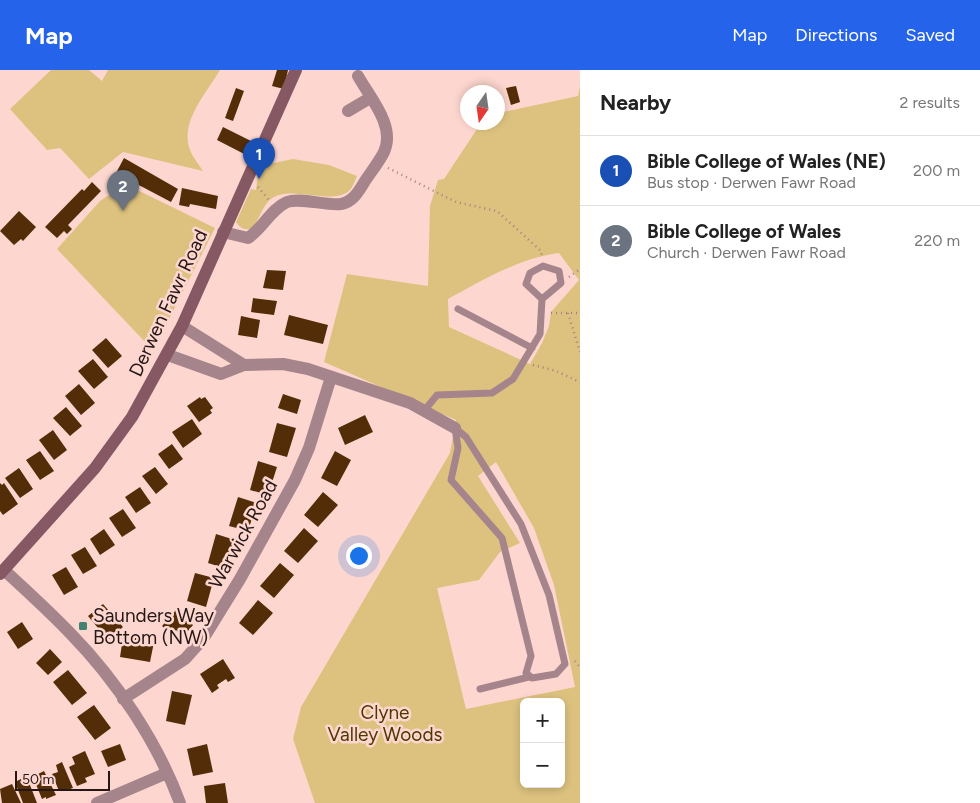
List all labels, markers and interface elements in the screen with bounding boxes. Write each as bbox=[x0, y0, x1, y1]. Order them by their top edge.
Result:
text: Map bbox=[25, 21, 73, 50]
text: Map bbox=[732, 24, 767, 46]
text: Directions bbox=[795, 24, 877, 46]
text: Saved bbox=[905, 24, 955, 46]
north arrow bbox=[460, 85, 505, 130]
text: Nearby bbox=[600, 90, 671, 115]
text: 2 results bbox=[900, 93, 960, 112]
pin: 1 bbox=[243, 138, 275, 179]
text: Bible College of Wales (NE) bbox=[647, 150, 886, 173]
text: 1 bbox=[613, 161, 619, 180]
text: 200 m bbox=[913, 161, 960, 180]
pin: 2 bbox=[107, 170, 139, 211]
text: Bus stop · Derwen Fawr Road bbox=[647, 173, 856, 192]
text: Bible College of Wales bbox=[647, 220, 841, 243]
street label: Derwen Fawr Road bbox=[124, 226, 212, 380]
text: 2 bbox=[611, 231, 621, 250]
text: 220 m bbox=[914, 231, 960, 250]
text: Church · Derwen Fawr Road bbox=[647, 243, 846, 262]
street label: Warwick Road bbox=[204, 476, 282, 592]
your location bbox=[346, 543, 372, 569]
place label: Saunders Way Bottom (NW) bbox=[93, 604, 214, 649]
marker: Saunders Way Bottom (NW) bbox=[77, 620, 89, 632]
map controls bbox=[520, 698, 565, 788]
button: + bbox=[520, 698, 565, 743]
park label: Clyne Valley Woods bbox=[328, 701, 443, 746]
button: − bbox=[520, 743, 565, 788]
scale bar bbox=[15, 768, 110, 791]
text: 50 m bbox=[22, 771, 54, 788]

